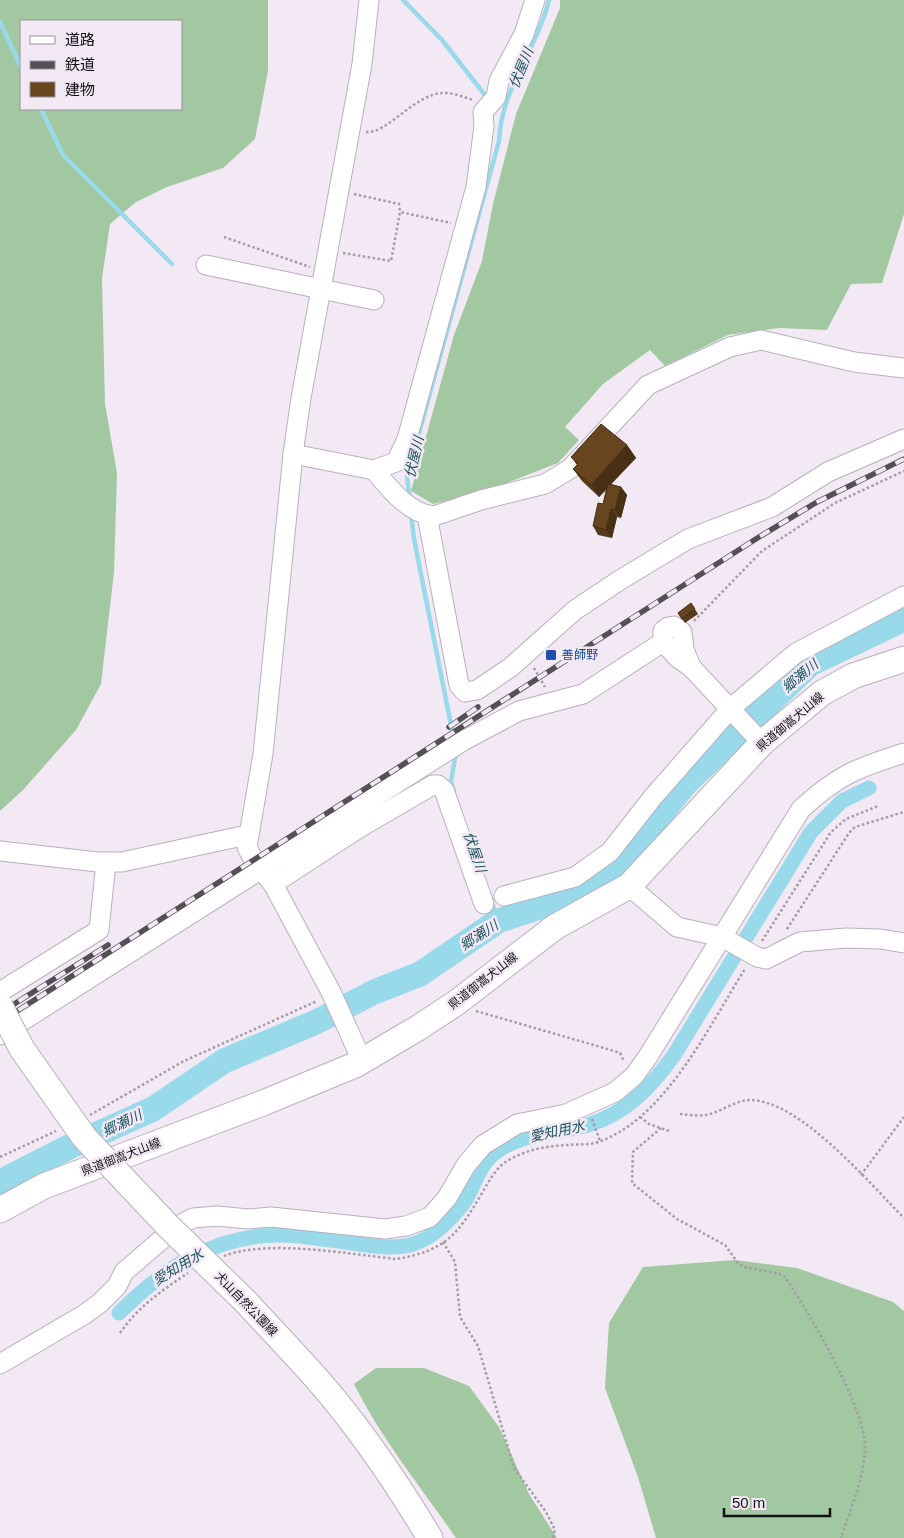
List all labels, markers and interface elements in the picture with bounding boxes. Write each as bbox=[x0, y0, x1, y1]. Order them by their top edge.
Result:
legend bbox=[20, 20, 182, 110]
text: 道路 bbox=[65, 31, 95, 48]
water label: 伏屋川 bbox=[506, 44, 537, 90]
text: 鉄道 bbox=[65, 56, 95, 73]
text: 建物 bbox=[65, 81, 95, 98]
water label: 伏屋川 bbox=[401, 433, 427, 479]
marker: 善師野 bbox=[544, 648, 558, 662]
place label: 善師野 bbox=[562, 648, 598, 662]
water label: 郷瀬川 bbox=[779, 655, 823, 696]
street label: 県道御嵩犬山線 bbox=[753, 690, 827, 754]
water label: 伏屋川 bbox=[461, 830, 490, 876]
water label: 郷瀬川 bbox=[457, 916, 503, 953]
street label: 県道御嵩犬山線 bbox=[446, 950, 520, 1012]
water label: 郷瀬川 bbox=[100, 1106, 146, 1139]
water label: 愛知用水 bbox=[528, 1117, 588, 1145]
street label: 県道御嵩犬山線 bbox=[79, 1135, 163, 1179]
water label: 愛知用水 bbox=[150, 1245, 208, 1288]
street label: 犬山自然公園線 bbox=[212, 1269, 280, 1339]
scale bar bbox=[724, 1486, 830, 1518]
text: 50 m bbox=[732, 1494, 765, 1511]

